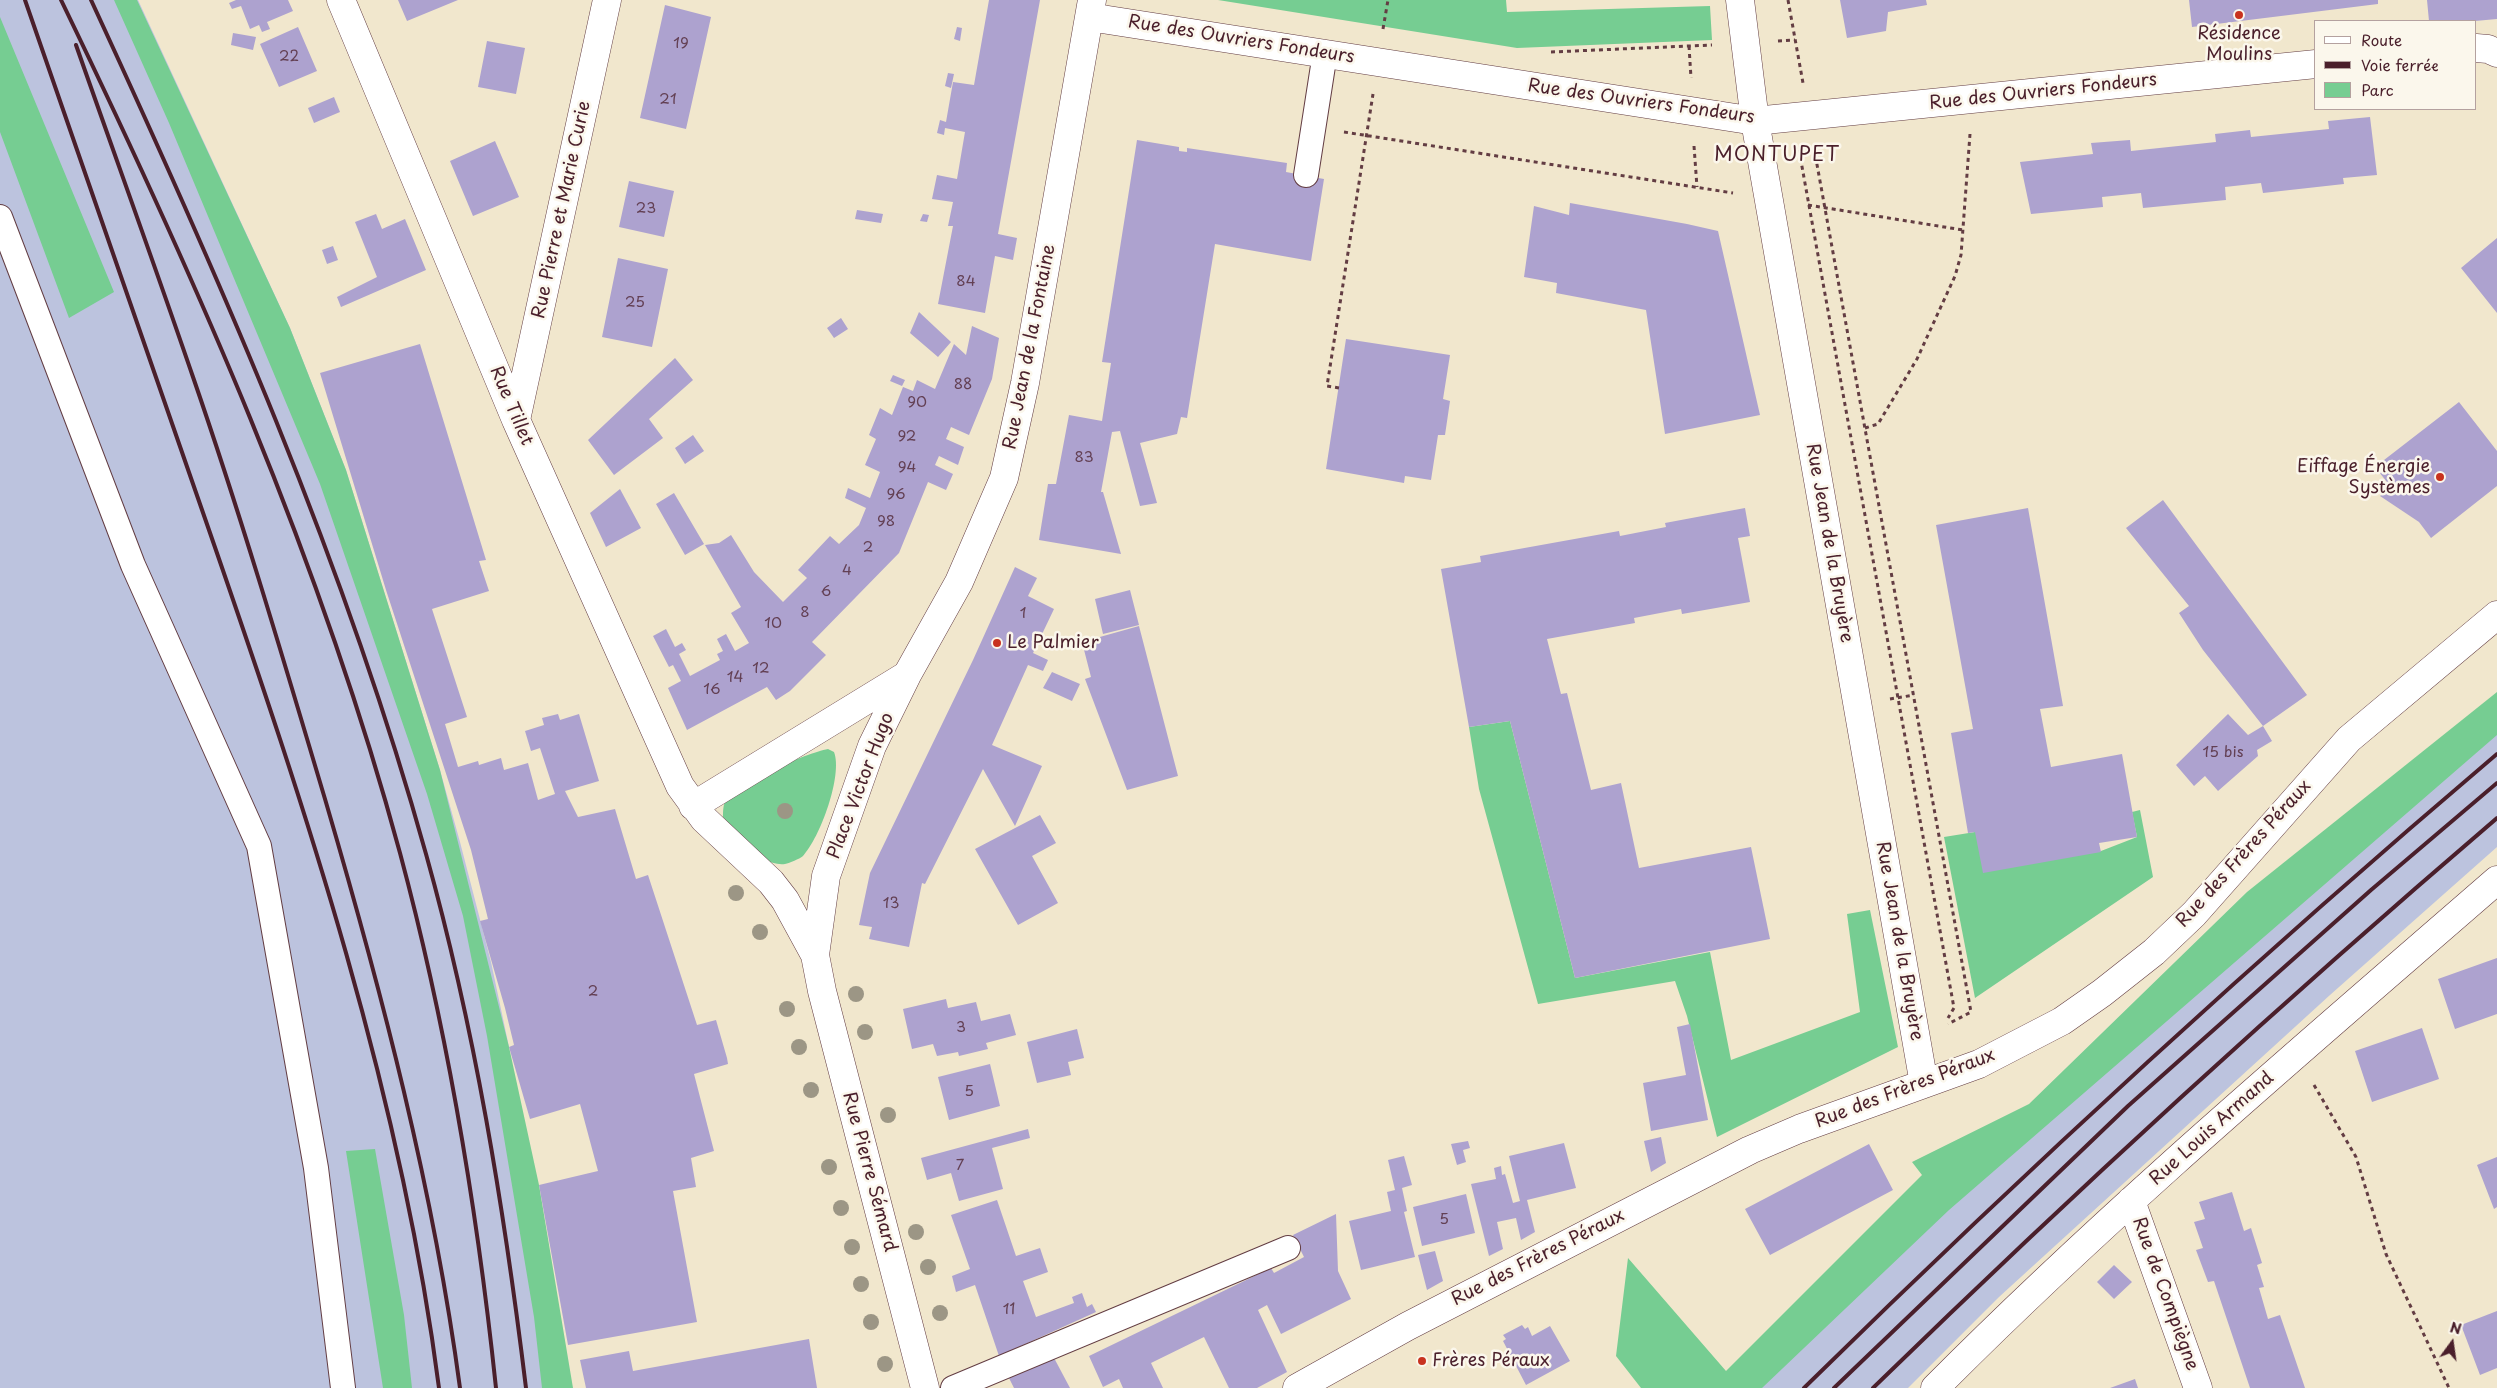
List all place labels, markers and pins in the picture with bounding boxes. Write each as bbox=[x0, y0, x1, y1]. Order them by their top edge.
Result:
marker: Résidence Moulins bbox=[2233, 9, 2245, 21]
place label: Résidence Moulins bbox=[2197, 23, 2281, 66]
place label: Eiffage Énergie Systèmes bbox=[2297, 456, 2430, 498]
marker: Eiffage Énergie Systèmes bbox=[2434, 471, 2446, 483]
place label: Le Palmier bbox=[1007, 632, 1099, 654]
marker: Le Palmier bbox=[991, 637, 1003, 649]
place label: Frères Péraux bbox=[1432, 1350, 1550, 1372]
marker: Frères Péraux bbox=[1416, 1355, 1428, 1367]

